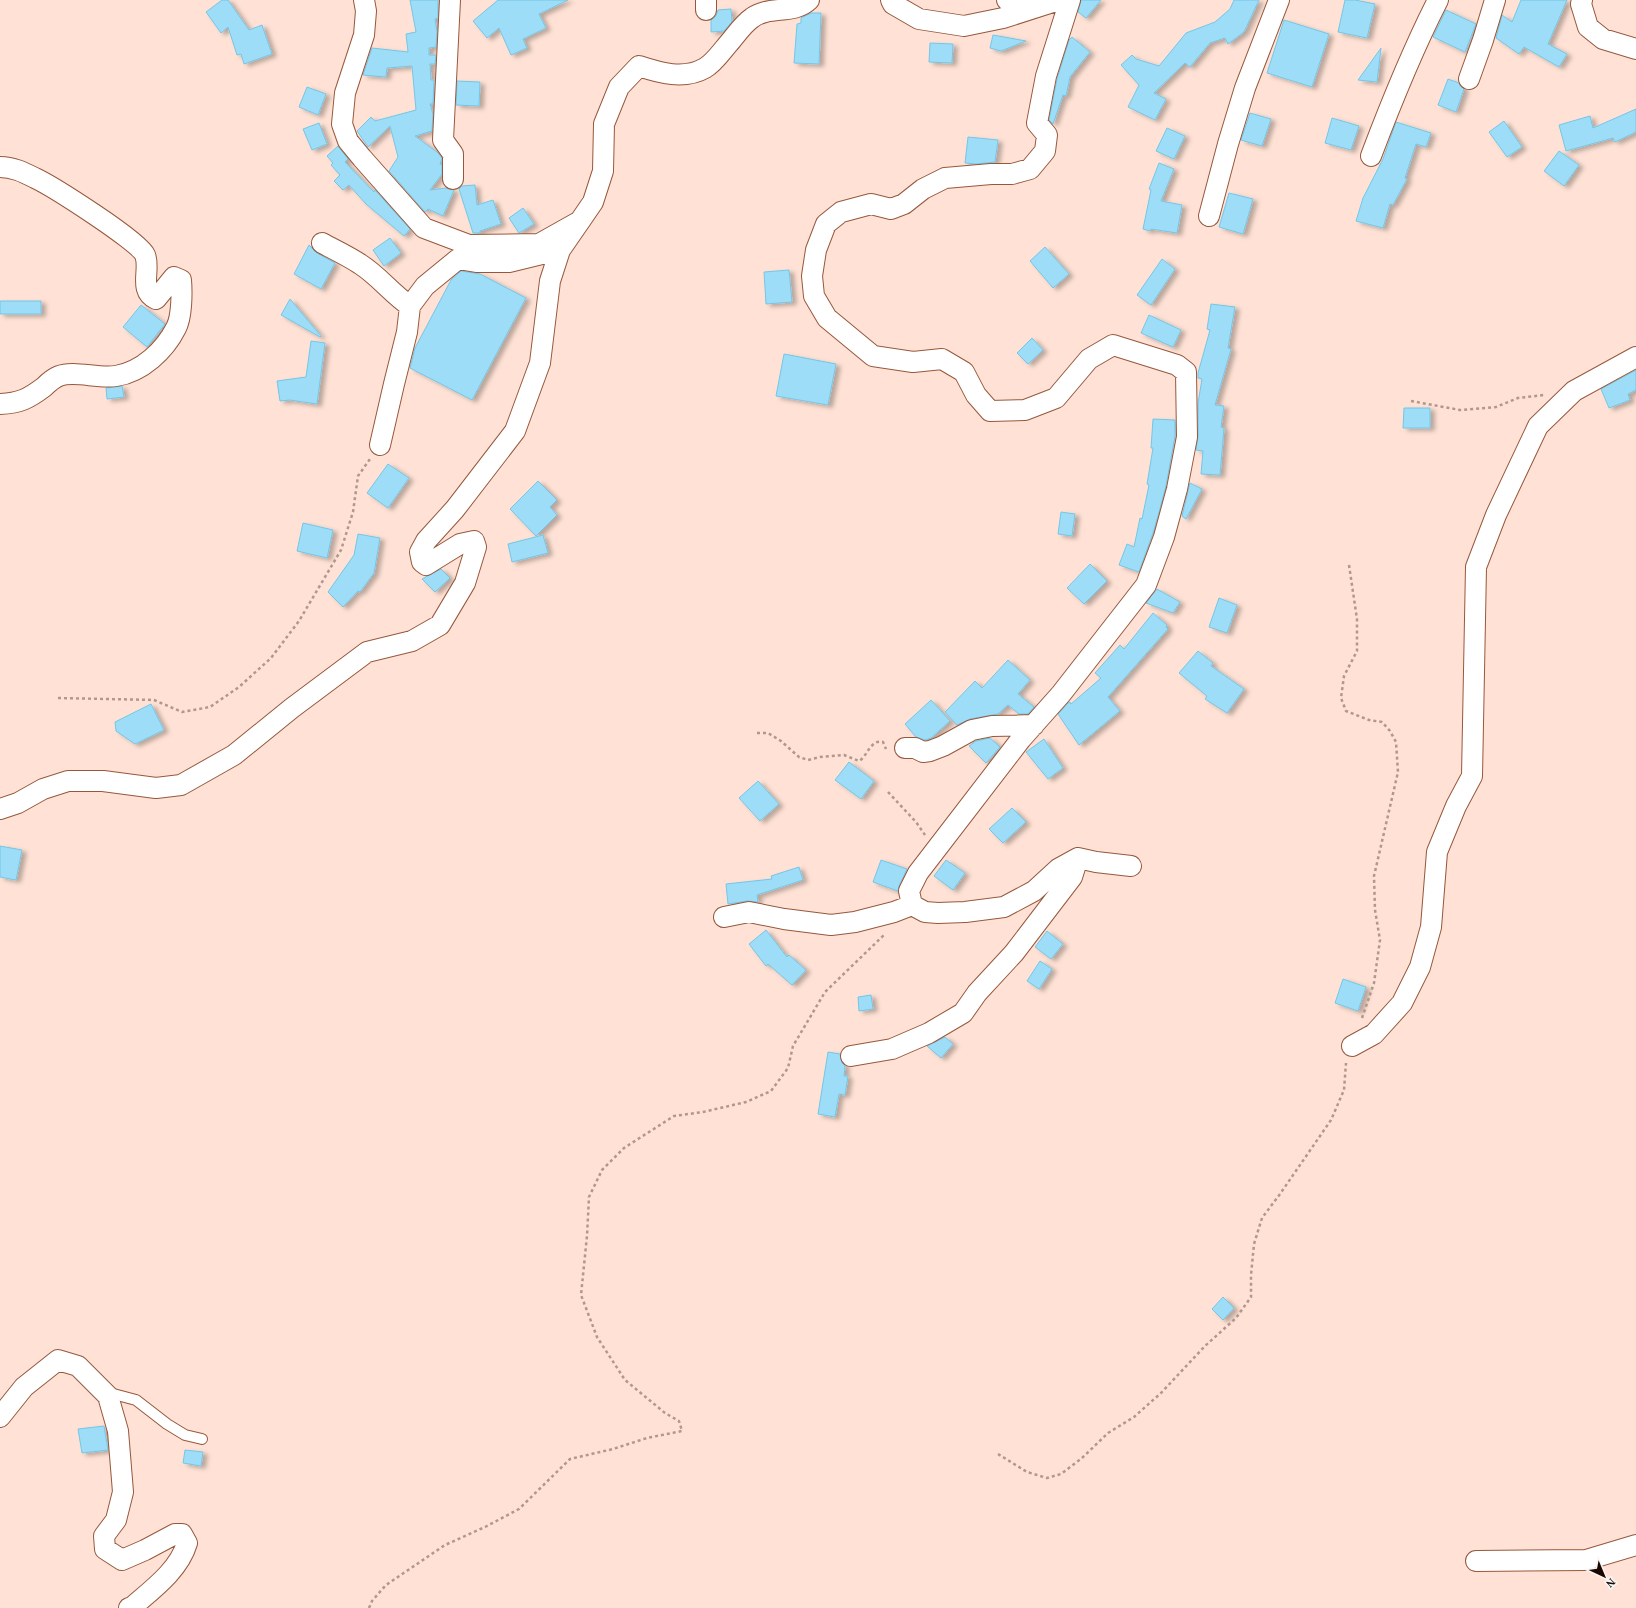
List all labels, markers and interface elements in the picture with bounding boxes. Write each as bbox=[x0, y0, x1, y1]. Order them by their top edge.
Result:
north arrow bbox=[1584, 1556, 1624, 1596]
text: N bbox=[1604, 1576, 1618, 1590]

